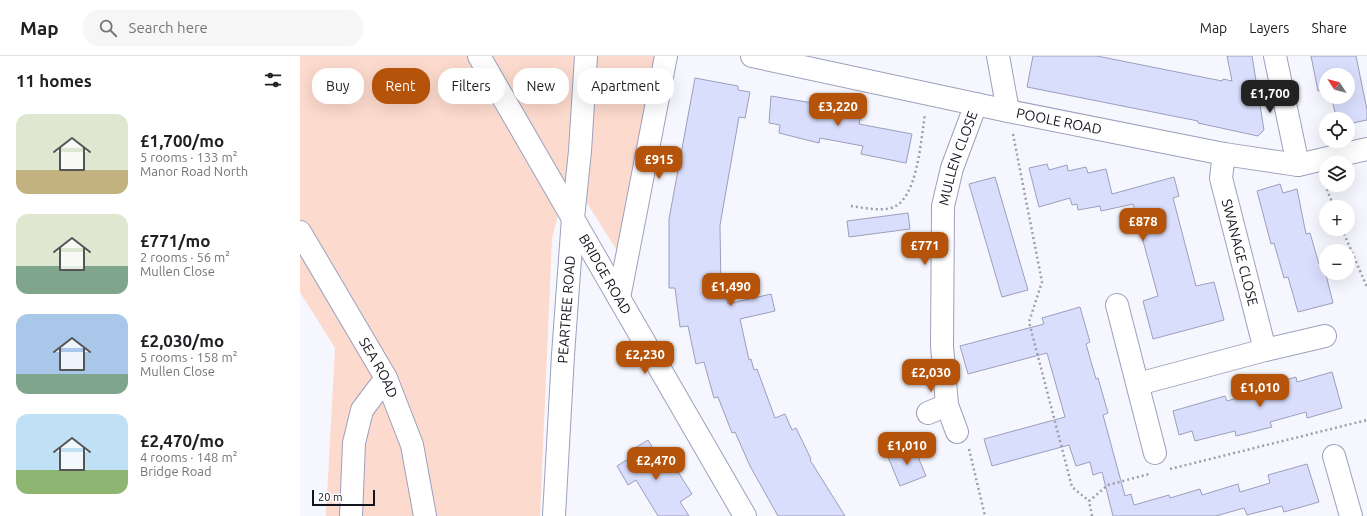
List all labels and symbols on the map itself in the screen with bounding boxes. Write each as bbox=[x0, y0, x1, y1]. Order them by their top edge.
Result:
north arrow bbox=[1319, 68, 1355, 104]
pin: £1,700 bbox=[1237, 80, 1303, 114]
pin: £3,220 bbox=[805, 93, 871, 127]
street label: POOLE ROAD bbox=[1015, 105, 1103, 138]
street label: MULLEN CLOSE bbox=[935, 109, 981, 207]
pin: £915 bbox=[635, 146, 683, 180]
street label: SWANAGE CLOSE bbox=[1219, 197, 1261, 308]
pin: £878 bbox=[1119, 208, 1167, 242]
street label: BRIDGE ROAD bbox=[576, 231, 635, 317]
pin: £771 bbox=[901, 232, 949, 266]
street label: PEARTREE ROAD bbox=[555, 255, 578, 364]
pin: £1,490 bbox=[698, 273, 764, 307]
street label: SEA ROAD bbox=[356, 335, 401, 400]
pin: £2,230 bbox=[612, 341, 678, 375]
pin: £2,030 bbox=[898, 359, 964, 393]
pin: £1,010 bbox=[1227, 374, 1293, 408]
pin: £1,010 bbox=[874, 432, 940, 466]
pin: £2,470 bbox=[623, 447, 689, 481]
scale bar bbox=[312, 488, 375, 507]

